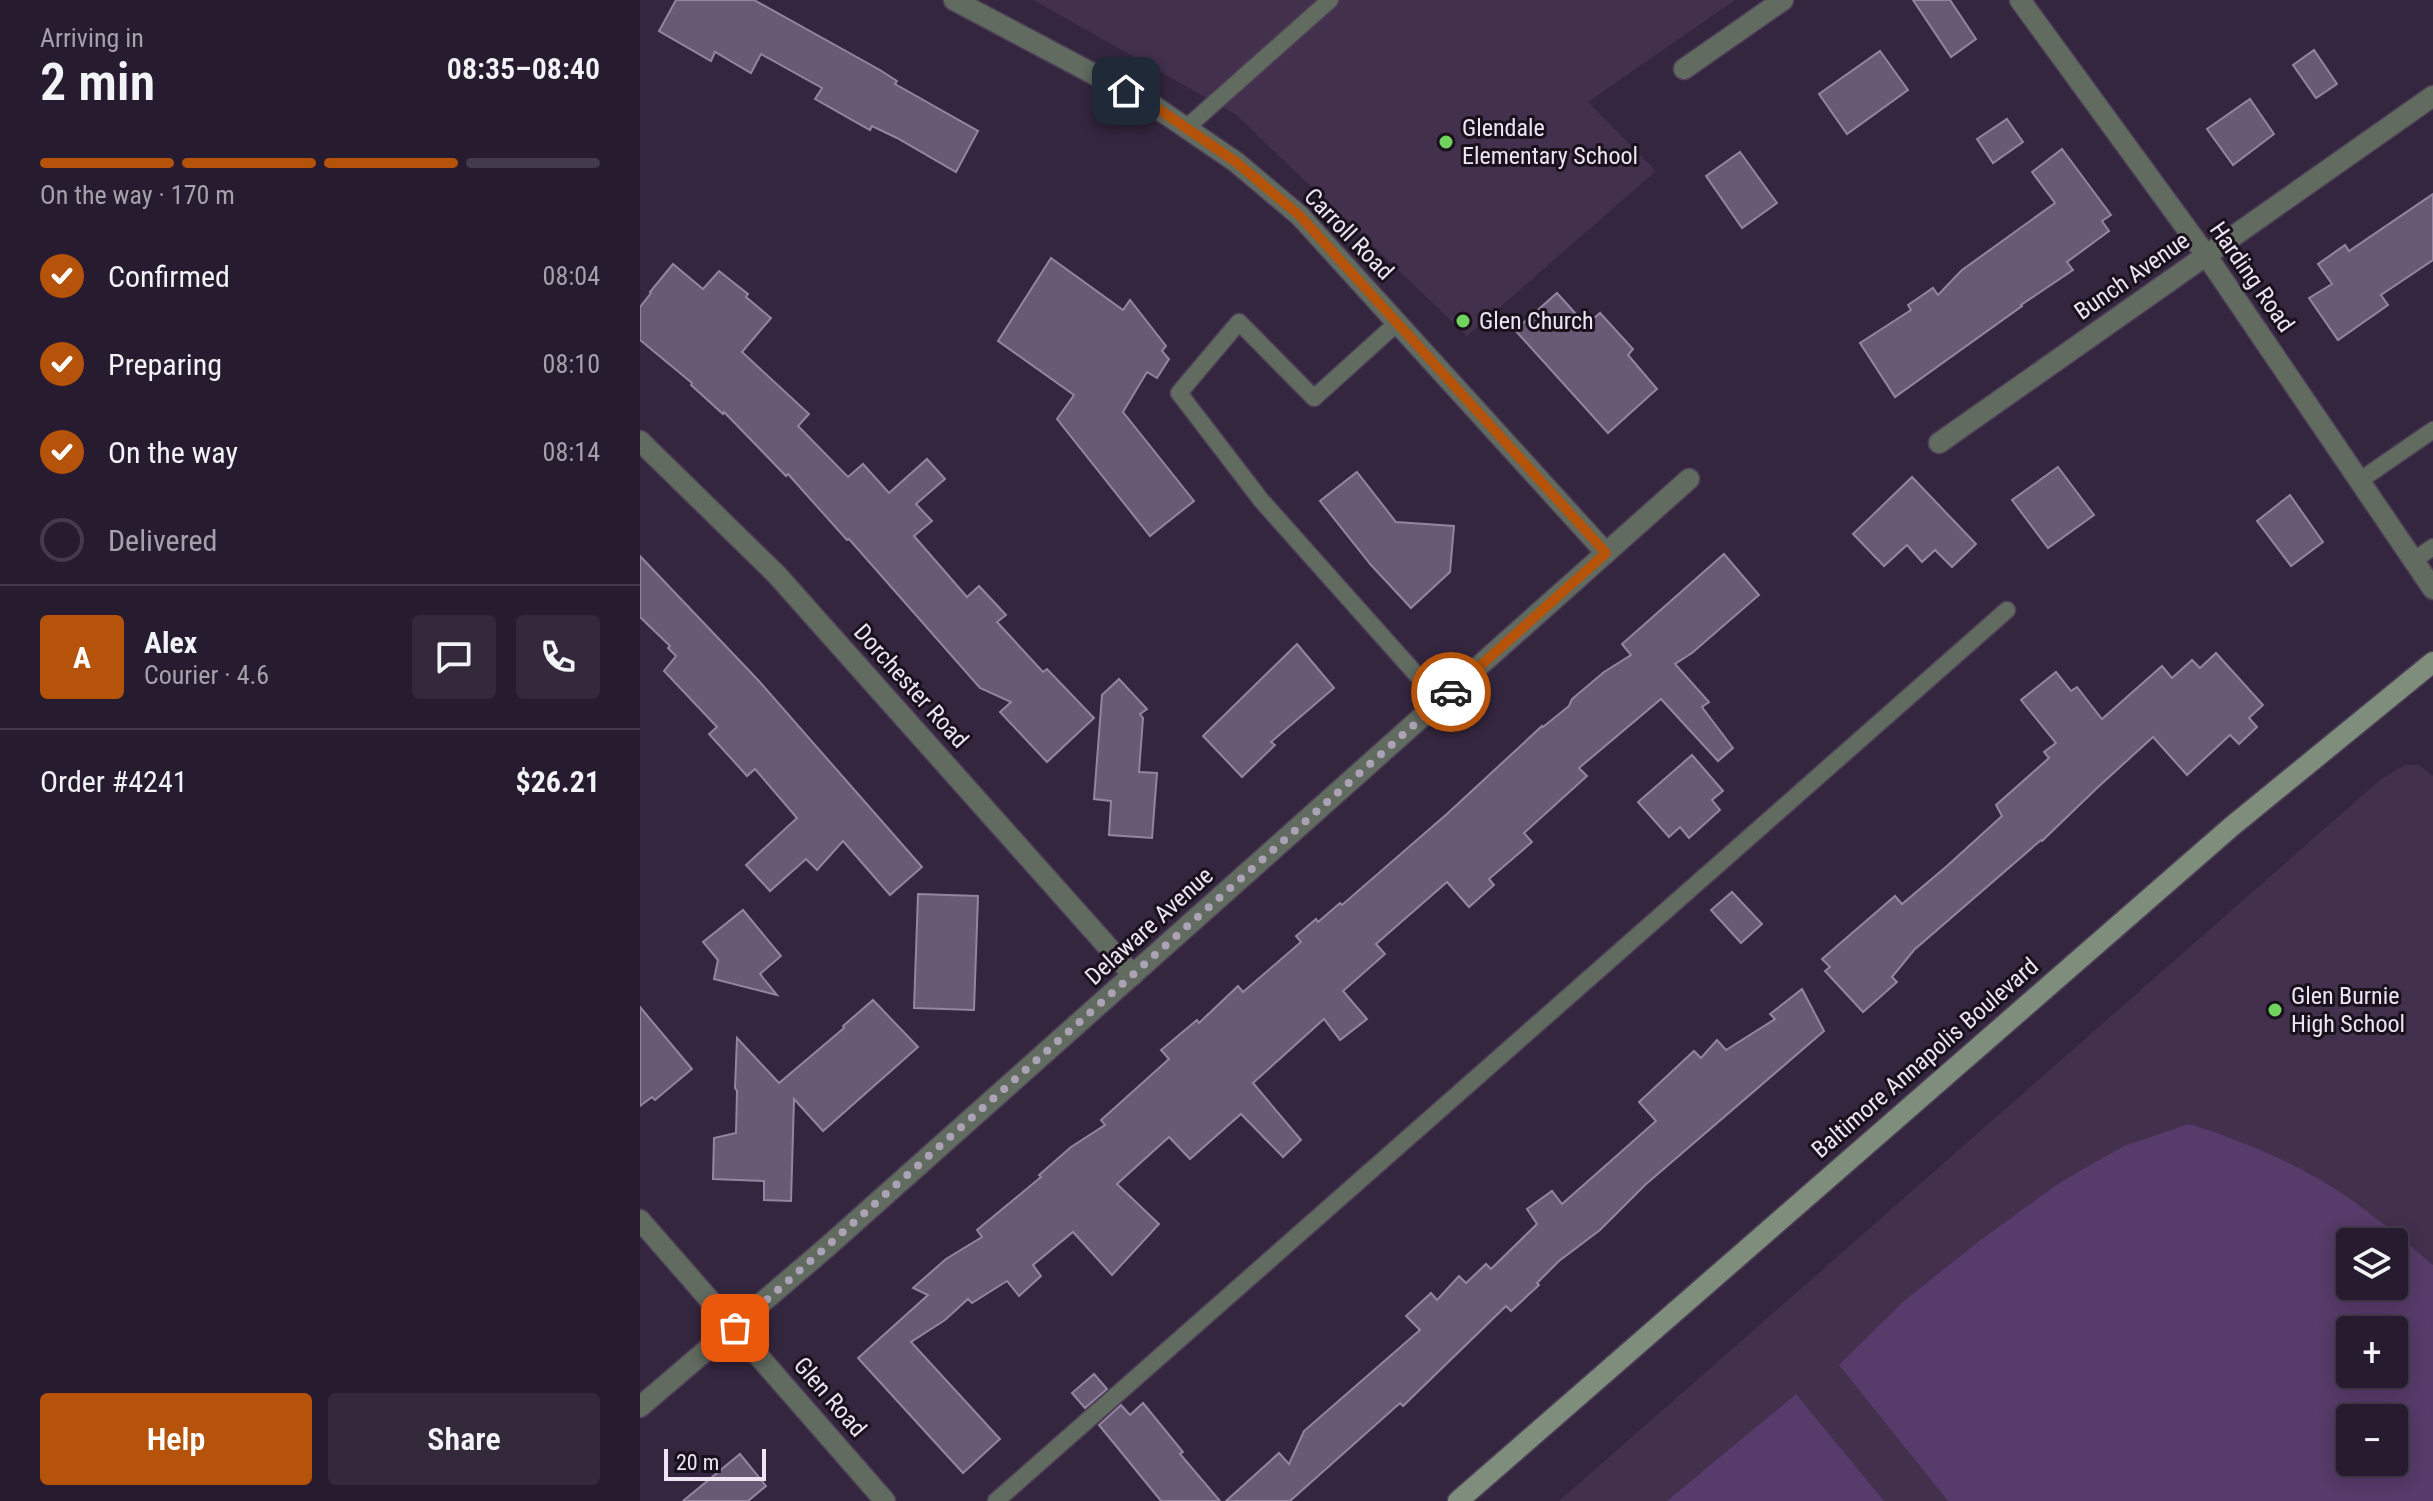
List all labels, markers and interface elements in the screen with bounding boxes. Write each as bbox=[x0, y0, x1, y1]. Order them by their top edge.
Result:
text: Arriving in bbox=[40, 23, 144, 53]
text: 08:35–08:40 bbox=[447, 51, 600, 86]
text: 2 min bbox=[40, 52, 155, 113]
pin bbox=[1092, 57, 1160, 125]
icon: home bbox=[1104, 69, 1148, 113]
place label: Glendale Elementary School bbox=[1462, 114, 1638, 170]
marker: Glendale Elementary School bbox=[1437, 133, 1455, 151]
text: On the way · 170 m bbox=[40, 180, 235, 210]
street label: Carroll Road bbox=[1299, 182, 1399, 286]
street label: Harding Road bbox=[2204, 217, 2300, 337]
street label: Bunch Avenue bbox=[2069, 226, 2195, 326]
icon: check bbox=[40, 254, 84, 298]
text: Confirmed bbox=[108, 259, 230, 294]
text: 08:04 bbox=[543, 261, 600, 291]
place label: Glen Church bbox=[1479, 307, 1594, 335]
marker: Glen Church bbox=[1454, 312, 1472, 330]
icon: check bbox=[40, 342, 84, 386]
text: Preparing bbox=[108, 347, 222, 382]
text: 08:10 bbox=[543, 349, 600, 379]
icon: check bbox=[40, 430, 84, 474]
text: On the way bbox=[108, 435, 238, 470]
text: 08:14 bbox=[543, 437, 600, 467]
text: Delivered bbox=[108, 523, 217, 558]
button: chat bbox=[412, 615, 496, 699]
button: phone bbox=[516, 615, 600, 699]
street label: Dorchester Road bbox=[848, 618, 974, 754]
text: Alex bbox=[144, 625, 197, 660]
text: A bbox=[73, 640, 91, 675]
courier bbox=[1411, 652, 1491, 732]
text: Courier · 4.6 bbox=[144, 660, 269, 690]
icon: car bbox=[1429, 670, 1473, 714]
text: Order #4241 bbox=[40, 764, 188, 799]
text: $26.21 bbox=[515, 764, 600, 799]
street label: Delaware Avenue bbox=[1079, 861, 1219, 991]
street label: Baltimore Annapolis Boulevard bbox=[1806, 952, 2044, 1164]
place label: Glen Burnie High School bbox=[2291, 982, 2405, 1038]
marker: Glen Burnie High School bbox=[2266, 1001, 2284, 1019]
map controls bbox=[2336, 1228, 2408, 1476]
button: layers bbox=[2336, 1228, 2408, 1300]
pin bbox=[701, 1294, 769, 1362]
icon: bag bbox=[713, 1306, 757, 1350]
button: + bbox=[2336, 1316, 2408, 1388]
street label: Glen Road bbox=[788, 1351, 872, 1443]
button: Help bbox=[40, 1393, 312, 1485]
button: Share bbox=[328, 1393, 600, 1485]
button: − bbox=[2336, 1404, 2408, 1476]
scale bar bbox=[664, 1445, 766, 1481]
text: 20 m bbox=[676, 1450, 719, 1475]

